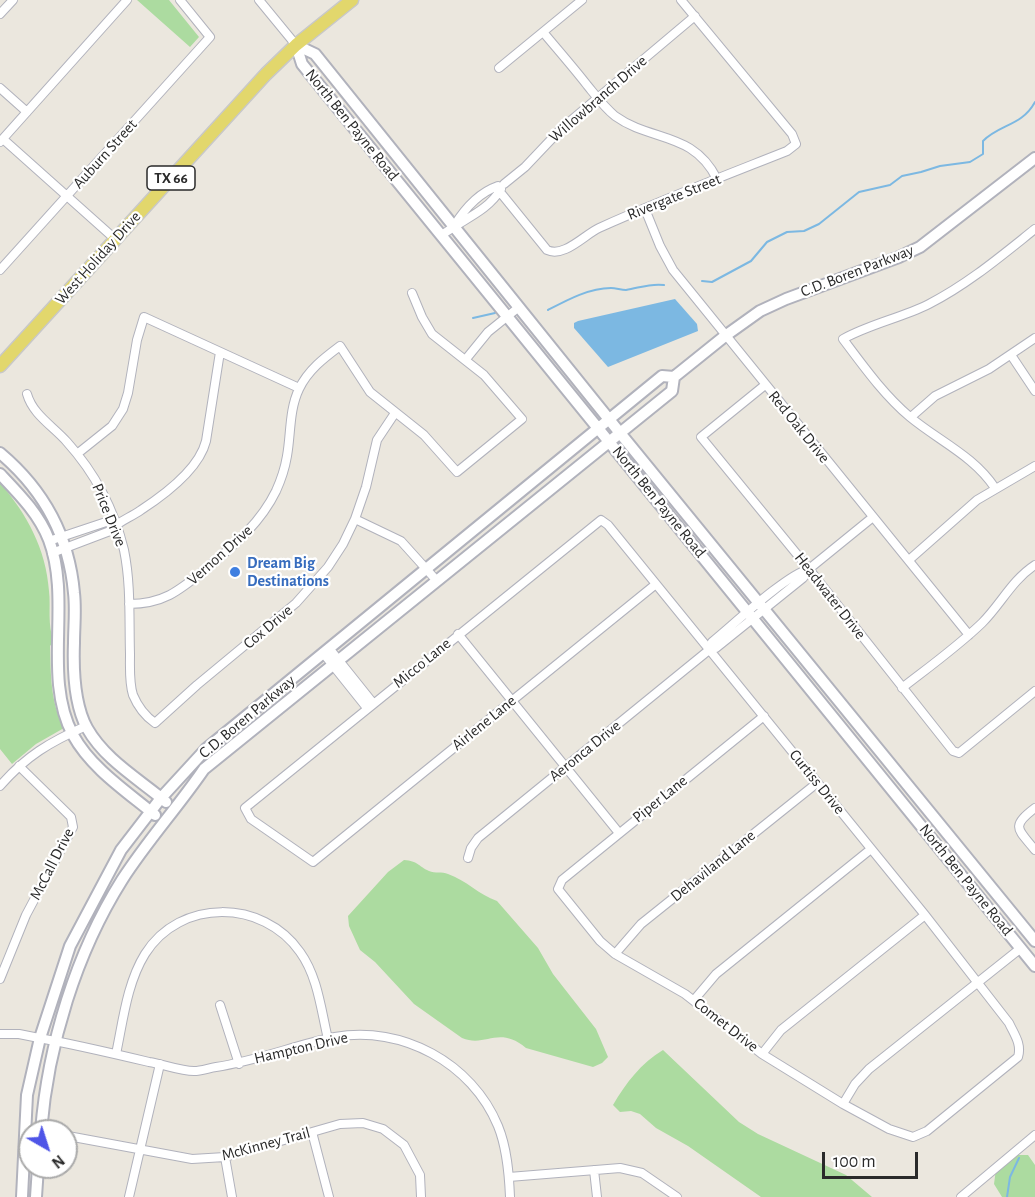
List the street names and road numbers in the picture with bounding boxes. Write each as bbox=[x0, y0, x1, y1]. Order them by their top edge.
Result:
street label: Willowbranch Drive bbox=[545, 51, 651, 147]
street label: North Ben Payne Road bbox=[301, 65, 403, 185]
street label: Auburn Street bbox=[69, 115, 141, 193]
road number: TX 66 bbox=[147, 166, 195, 190]
street label: Rivergate Street bbox=[624, 169, 724, 225]
street label: West Holiday Drive bbox=[51, 207, 145, 309]
street label: C.D. Boren Parkway bbox=[798, 241, 916, 301]
street label: Red Oak Drive bbox=[764, 387, 834, 467]
street label: North Ben Payne Road bbox=[608, 442, 710, 562]
street label: Price Drive bbox=[88, 481, 130, 549]
street label: Vernon Drive bbox=[183, 521, 257, 589]
street label: Headwater Drive bbox=[790, 549, 870, 643]
street label: Cox Drive bbox=[239, 601, 297, 653]
street label: Micco Lane bbox=[389, 634, 455, 692]
street label: C.D. Boren Parkway bbox=[195, 671, 299, 763]
street label: Airlene Lane bbox=[448, 691, 520, 755]
street label: Aeronca Drive bbox=[545, 716, 625, 786]
street label: Curtiss Drive bbox=[785, 746, 849, 818]
street label: Piper Lane bbox=[629, 771, 691, 827]
street label: North Ben Payne Road bbox=[915, 820, 1017, 940]
street label: McCall Drive bbox=[26, 825, 78, 903]
street label: Dehaviland Lane bbox=[667, 826, 759, 906]
street label: Comet Drive bbox=[690, 994, 762, 1056]
street label: Hampton Drive bbox=[252, 1028, 350, 1068]
street label: McKinney Trail bbox=[220, 1123, 312, 1165]

